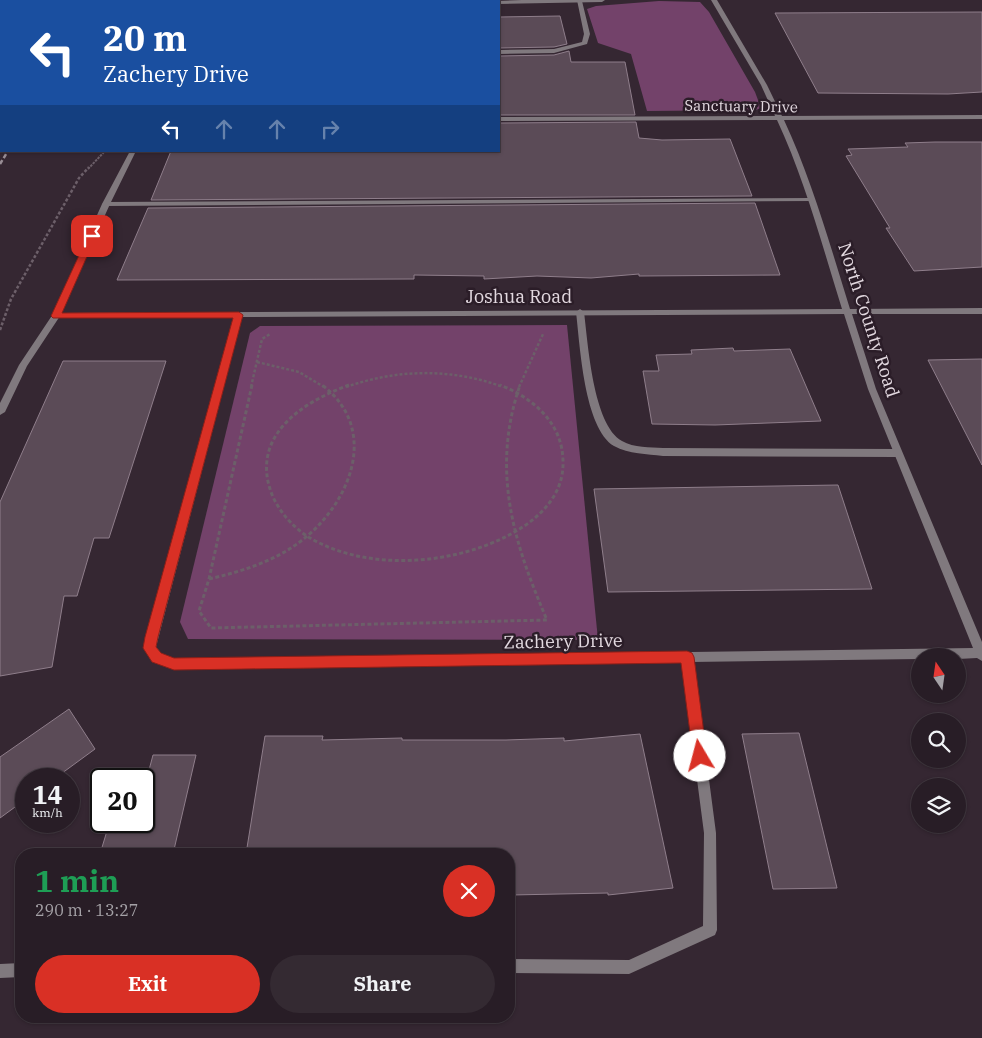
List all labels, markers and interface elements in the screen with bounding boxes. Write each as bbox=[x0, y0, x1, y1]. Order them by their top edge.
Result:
text: 20 m bbox=[103, 15, 187, 61]
icon: left bbox=[20, 20, 85, 85]
text: Zachery Drive bbox=[103, 59, 249, 88]
street label: Sanctuary Drive bbox=[684, 96, 798, 116]
icon: left bbox=[157, 115, 185, 143]
icon: ahead bbox=[210, 115, 238, 143]
icon: ahead bbox=[263, 115, 291, 143]
icon: right bbox=[316, 115, 344, 143]
pin bbox=[71, 215, 113, 257]
icon: arrive bbox=[78, 222, 106, 250]
street label: North County Road bbox=[833, 240, 905, 400]
street label: Joshua Road bbox=[466, 285, 572, 308]
street label: Zachery Drive bbox=[503, 628, 623, 654]
north arrow bbox=[911, 648, 966, 702]
map controls bbox=[911, 648, 966, 833]
button: search bbox=[911, 713, 966, 768]
position arrow bbox=[673, 729, 725, 781]
speed limit sign: 20 bbox=[90, 768, 155, 833]
text: 14 bbox=[32, 778, 63, 811]
button: layers bbox=[911, 778, 966, 833]
text: km/h bbox=[32, 805, 63, 820]
text: 1 min bbox=[35, 861, 119, 900]
button: close bbox=[443, 865, 495, 917]
text: 290 m · 13:27 bbox=[35, 900, 138, 920]
button: Exit bbox=[35, 955, 260, 1013]
button: Share bbox=[270, 955, 495, 1013]

